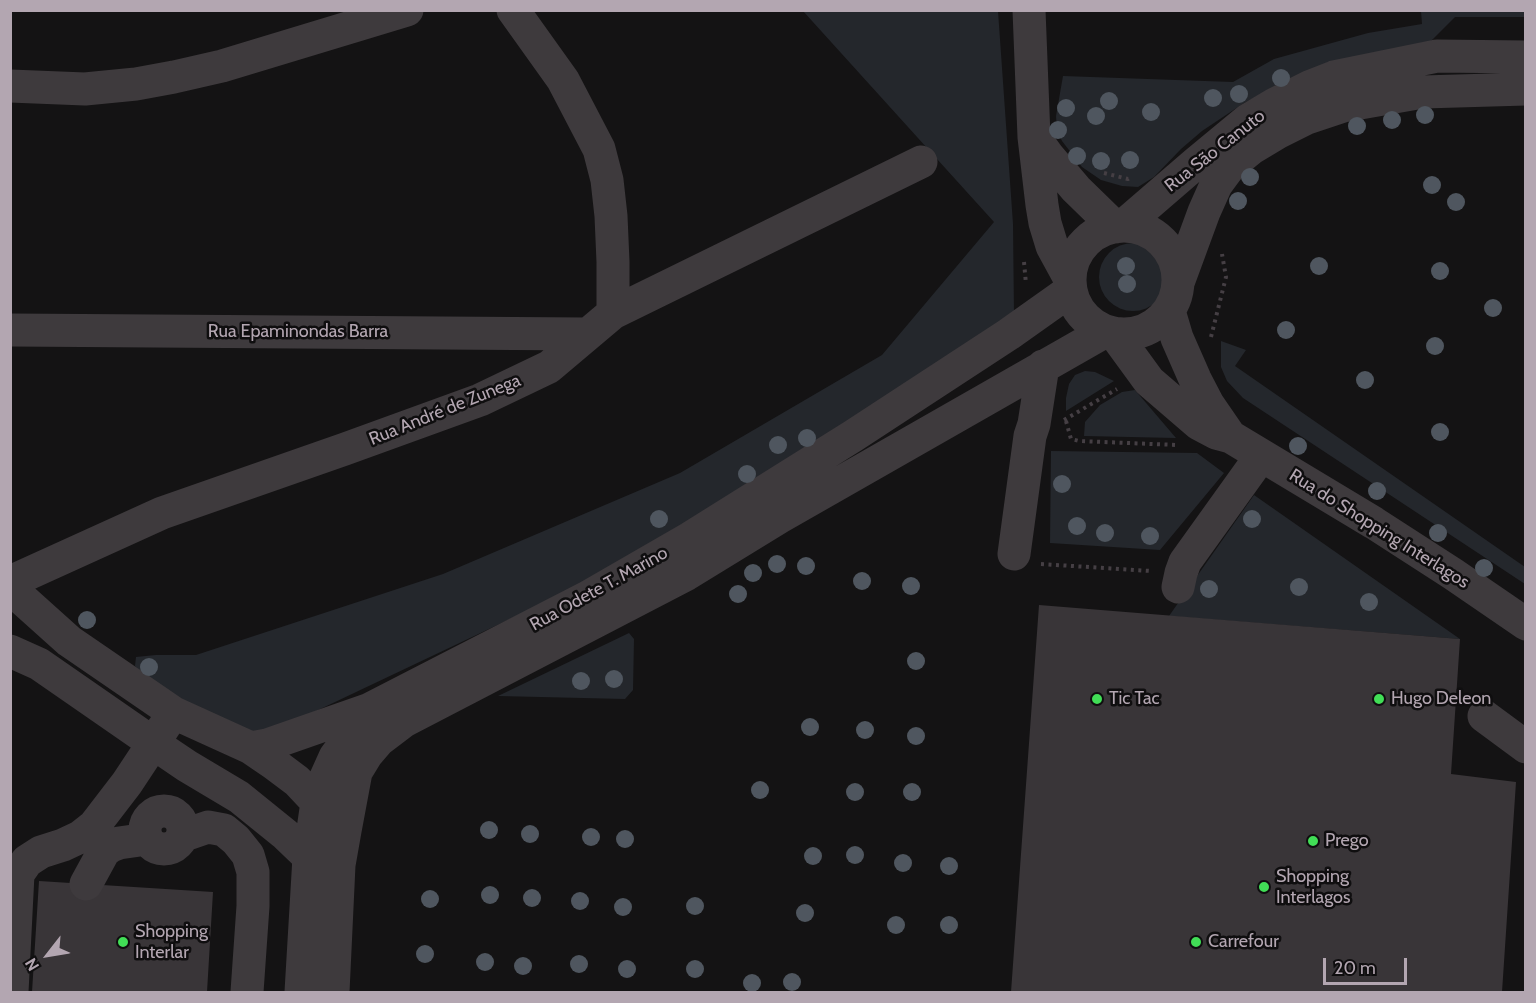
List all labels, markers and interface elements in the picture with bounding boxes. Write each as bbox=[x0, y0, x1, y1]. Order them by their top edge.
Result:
street label: Rua São Canuto bbox=[1161, 105, 1269, 197]
street label: Rua Epaminondas Barra bbox=[208, 321, 388, 343]
street label: Rua André de Zunega bbox=[366, 370, 524, 450]
street label: Rua do Shopping Interlagos bbox=[1285, 465, 1473, 593]
street label: Rua Odete T. Marino bbox=[526, 542, 672, 636]
place label: Tic Tac bbox=[1109, 688, 1160, 710]
place label: Hugo Deleon bbox=[1391, 688, 1491, 710]
marker: Tic Tac bbox=[1090, 692, 1104, 706]
marker: Hugo Deleon bbox=[1372, 692, 1386, 706]
place label: Prego bbox=[1325, 830, 1369, 852]
marker: Prego bbox=[1306, 834, 1320, 848]
place label: Shopping Interlagos bbox=[1276, 866, 1350, 908]
marker: Shopping Interlagos bbox=[1257, 880, 1271, 894]
place label: Shopping Interlar bbox=[135, 921, 208, 964]
north arrow bbox=[18, 925, 78, 985]
place label: Carrefour bbox=[1208, 931, 1279, 953]
marker: Shopping Interlar bbox=[116, 935, 130, 949]
marker: Carrefour bbox=[1189, 935, 1203, 949]
scale bar bbox=[1326, 946, 1410, 984]
text: N bbox=[21, 955, 43, 974]
text: 20 m bbox=[1334, 957, 1376, 979]

